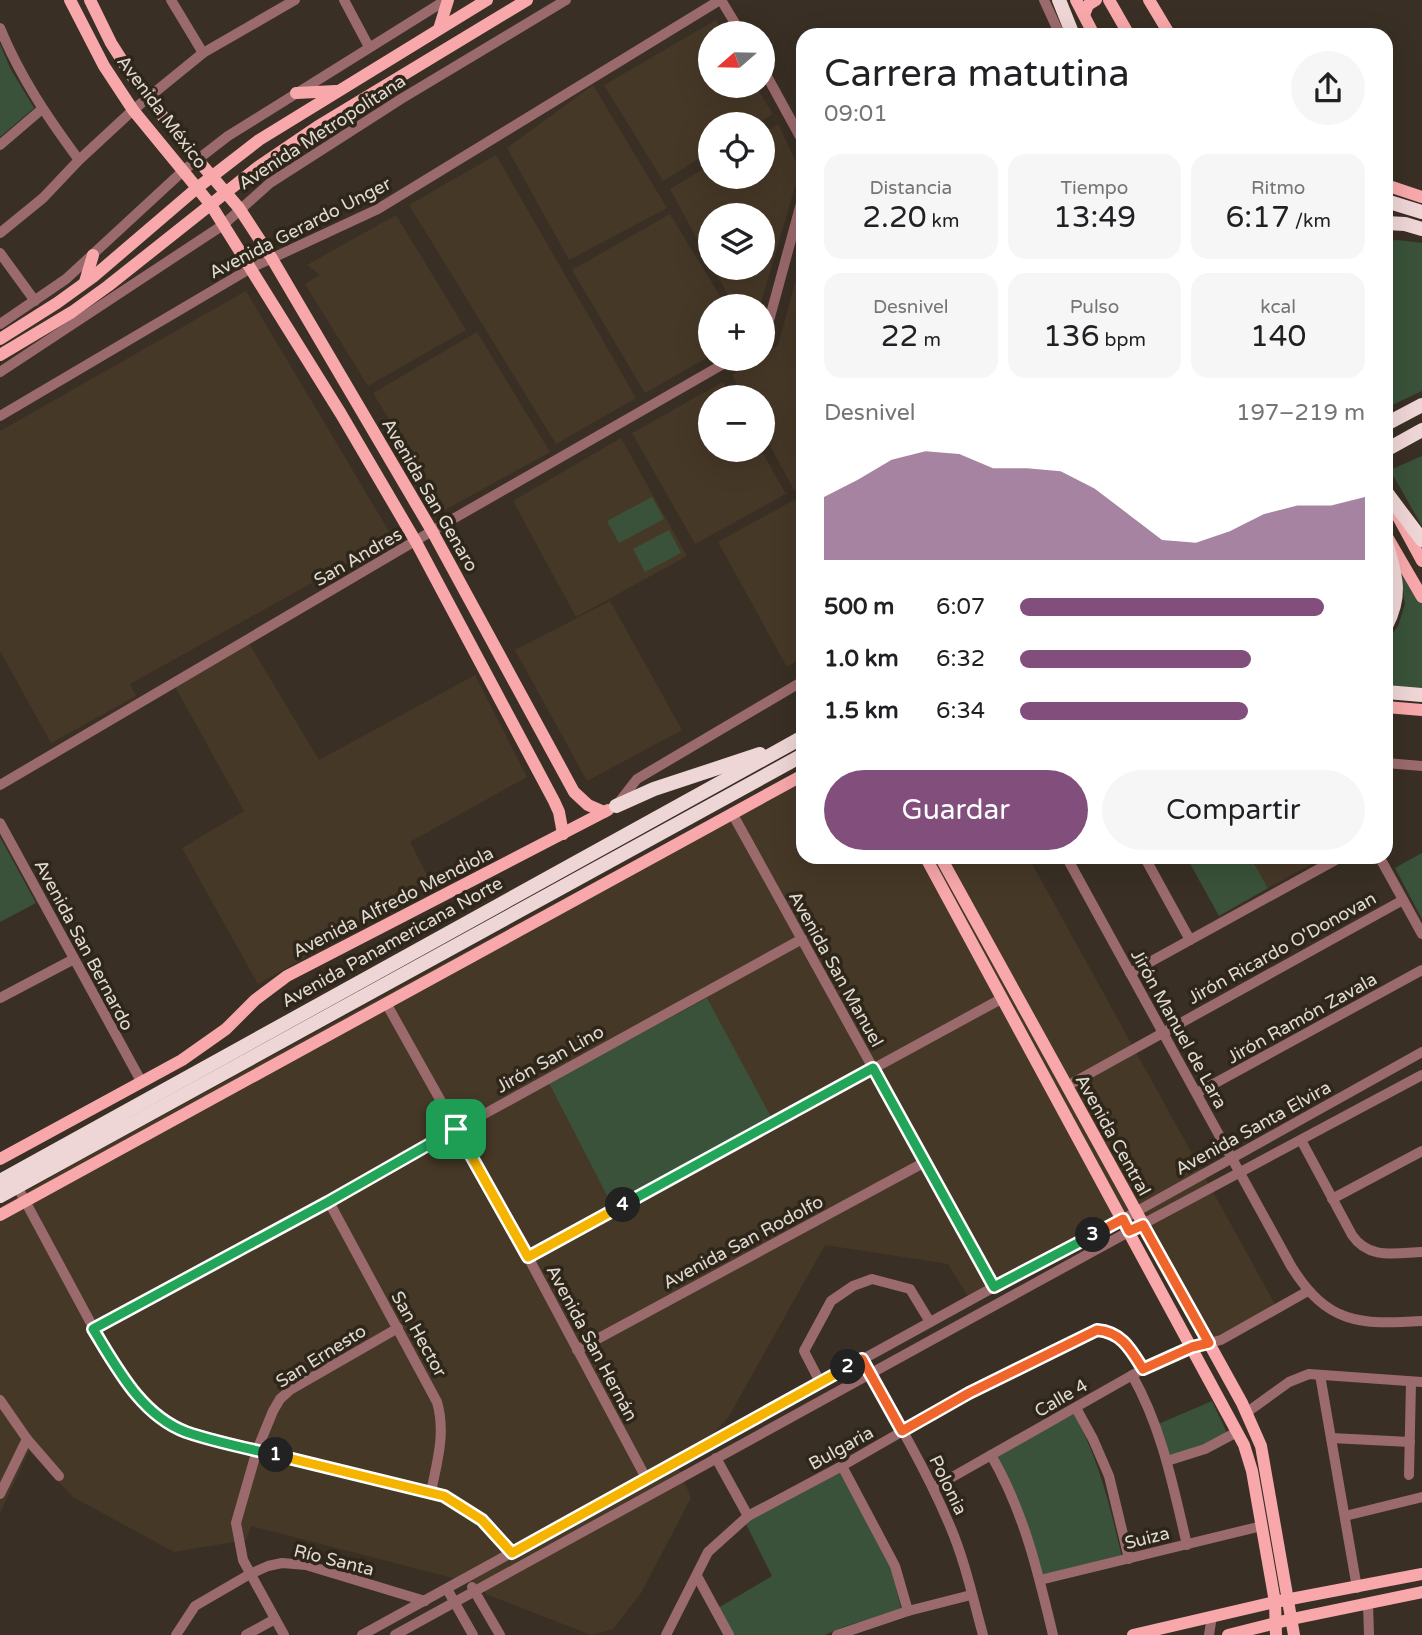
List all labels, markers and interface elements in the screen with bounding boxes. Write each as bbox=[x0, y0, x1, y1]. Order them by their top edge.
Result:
north arrow bbox=[698, 21, 775, 98]
map controls bbox=[698, 21, 775, 462]
street label: Avenida México bbox=[112, 51, 212, 173]
text: Carrera matutina bbox=[824, 51, 1130, 97]
button: share bbox=[1291, 51, 1365, 125]
street label: Avenida Metropolitana bbox=[234, 70, 410, 194]
text: 09:01 bbox=[824, 100, 888, 128]
button: locate bbox=[698, 112, 775, 189]
street label: Avenida Gerardo Unger bbox=[205, 172, 395, 283]
text: Distancia bbox=[869, 177, 952, 199]
text: Tiempo bbox=[1061, 177, 1128, 199]
text: Ritmo bbox=[1251, 177, 1305, 199]
text: 2.20 bbox=[862, 199, 927, 236]
text: 13:49 bbox=[1053, 199, 1136, 236]
text: 6:17 bbox=[1225, 199, 1290, 236]
button: layers bbox=[698, 203, 775, 280]
text: km bbox=[927, 210, 959, 232]
text: /km bbox=[1290, 210, 1331, 232]
button: + bbox=[698, 294, 775, 371]
text: Desnivel bbox=[873, 296, 949, 318]
text: Pulso bbox=[1070, 296, 1119, 318]
text: kcal bbox=[1260, 296, 1296, 318]
text: 22 bbox=[881, 318, 918, 355]
text: 136 bbox=[1043, 318, 1100, 355]
text: 140 bbox=[1250, 318, 1306, 355]
text: m bbox=[918, 329, 941, 351]
text: bpm bbox=[1100, 329, 1146, 351]
button: − bbox=[698, 385, 775, 462]
text: Desnivel bbox=[824, 399, 915, 427]
text: 197–219 m bbox=[1236, 399, 1365, 427]
street label: Avenida San Genaro bbox=[377, 414, 483, 576]
street label: San Andres bbox=[310, 523, 406, 591]
text: 500 m bbox=[824, 593, 894, 621]
text: 6:07 bbox=[936, 593, 985, 621]
text: 1.0 km bbox=[824, 645, 899, 673]
text: 6:32 bbox=[936, 645, 985, 673]
text: 1.5 km bbox=[824, 697, 899, 725]
text: 6:34 bbox=[936, 697, 985, 725]
button: Guardar bbox=[824, 770, 1088, 850]
button: Compartir bbox=[1102, 770, 1365, 850]
street label: Avenida Alfredo Mendiola bbox=[289, 842, 497, 962]
street label: Avenida San Bernardo bbox=[30, 856, 138, 1034]
street label: Avenida Panamericana Norte bbox=[278, 872, 506, 1012]
street label: Avenida San Manuel bbox=[784, 887, 888, 1051]
street label: Jirón Ricardo O'Donovan bbox=[1184, 887, 1380, 1009]
street label: Jirón Manuel de Lara bbox=[1126, 946, 1232, 1112]
street label: Jirón Ramón Zavala bbox=[1223, 968, 1381, 1068]
street label: Jirón San Lino bbox=[492, 1020, 608, 1098]
street label: Avenida Central bbox=[1071, 1070, 1155, 1200]
street label: Avenida Santa Elvira bbox=[1171, 1076, 1335, 1180]
pin bbox=[426, 1099, 486, 1159]
icon: arrive bbox=[437, 1110, 475, 1148]
pin: 4 bbox=[606, 1188, 640, 1222]
street label: Avenida San Rodolfo bbox=[659, 1190, 827, 1294]
text: 4 bbox=[617, 1193, 628, 1215]
pin: 3 bbox=[1076, 1218, 1110, 1252]
text: 3 bbox=[1087, 1223, 1098, 1245]
street label: Avenida San Hernán bbox=[542, 1261, 642, 1425]
street label: San Hector bbox=[386, 1287, 452, 1381]
street label: San Ernesto bbox=[272, 1319, 370, 1392]
pin: 2 bbox=[830, 1350, 866, 1384]
text: 2 bbox=[842, 1355, 853, 1377]
street label: Calle 4 bbox=[1030, 1374, 1092, 1422]
street label: Bulgaria bbox=[805, 1421, 877, 1475]
pin: 1 bbox=[258, 1438, 294, 1472]
text: 1 bbox=[270, 1443, 281, 1465]
street label: Polonia bbox=[924, 1452, 972, 1518]
street label: Suiza bbox=[1122, 1522, 1172, 1554]
street label: Río Santa bbox=[292, 1539, 376, 1581]

